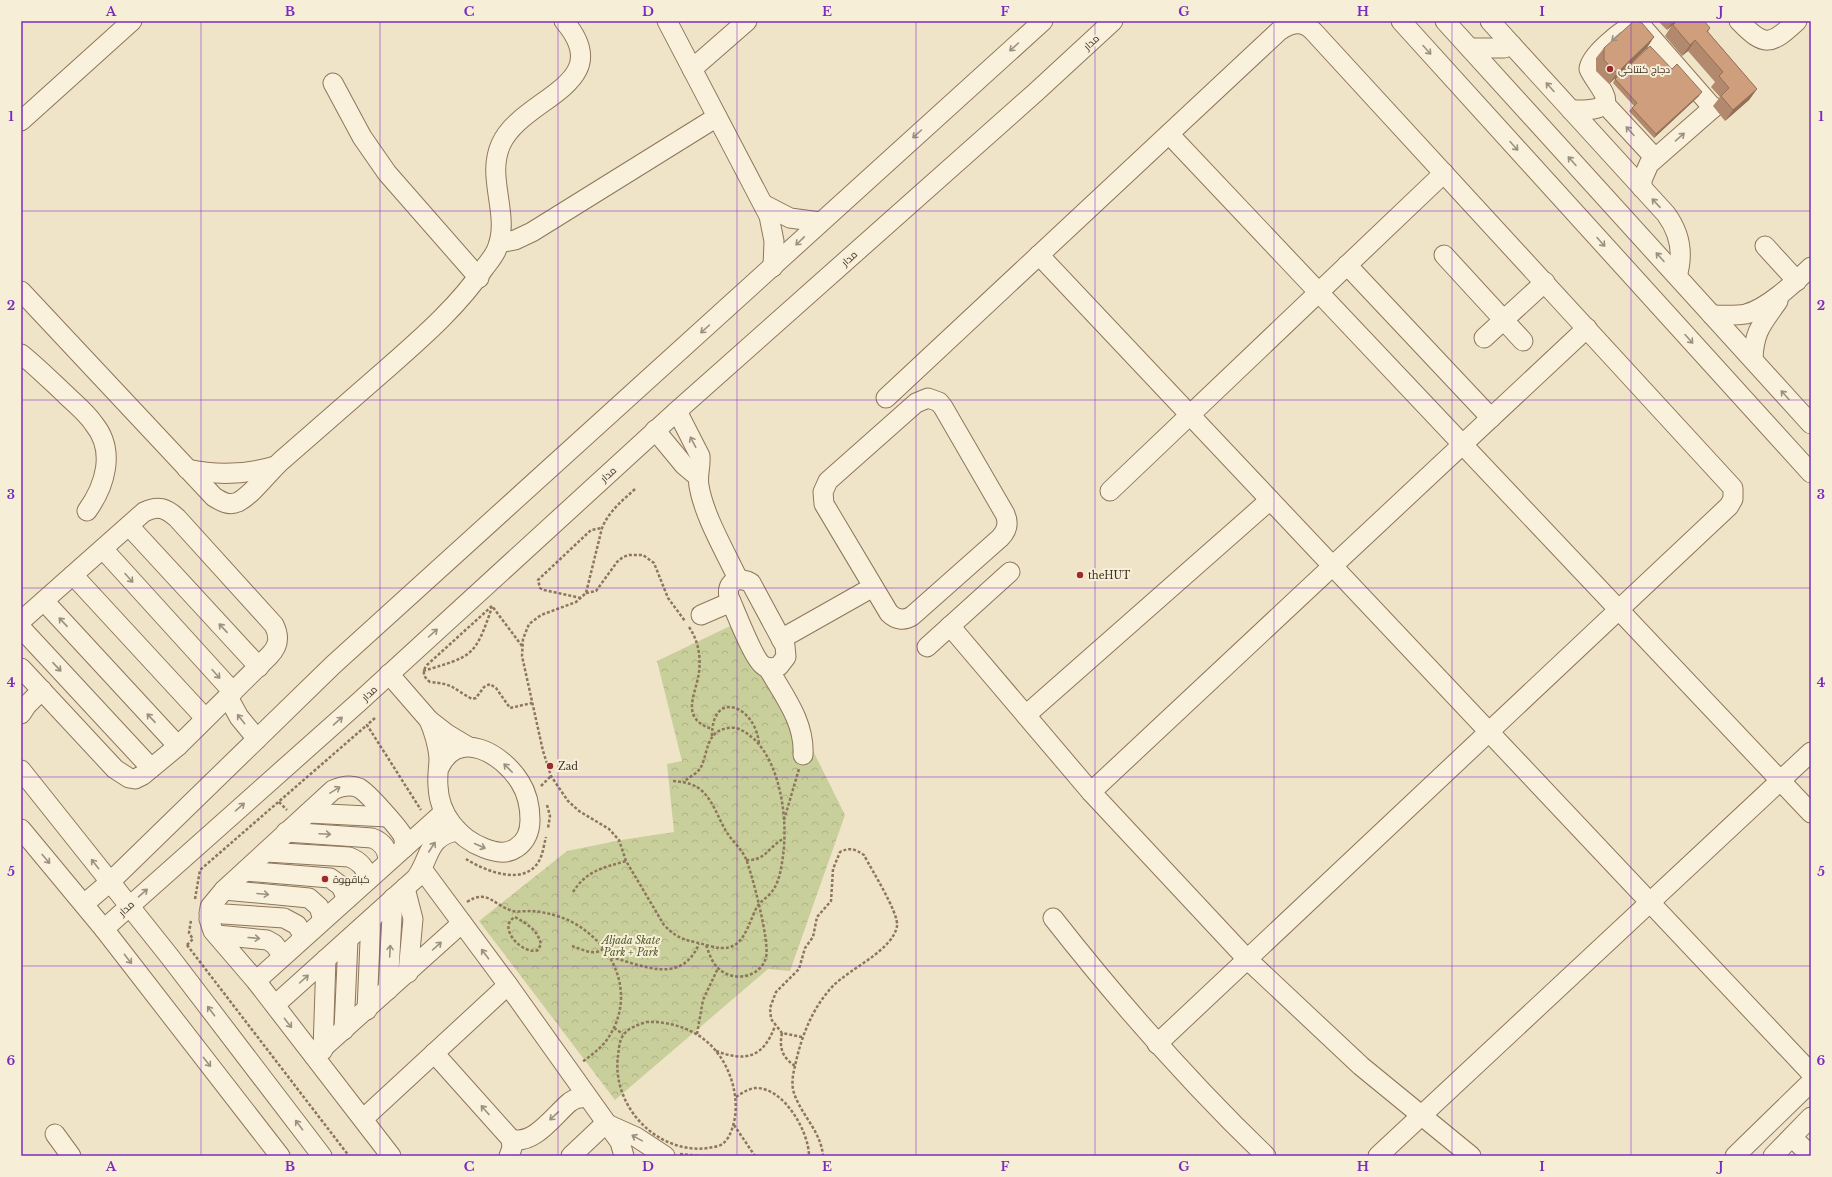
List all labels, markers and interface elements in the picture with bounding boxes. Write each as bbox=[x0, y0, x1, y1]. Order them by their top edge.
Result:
text: A bbox=[105, 3, 117, 20]
text: B bbox=[285, 3, 295, 20]
text: C bbox=[464, 3, 475, 20]
text: D bbox=[642, 3, 654, 20]
text: E bbox=[822, 3, 832, 20]
text: F bbox=[1001, 3, 1010, 20]
text: G bbox=[1178, 3, 1190, 20]
text: H bbox=[1357, 3, 1369, 20]
text: I bbox=[1539, 3, 1545, 20]
text: J bbox=[1715, 3, 1724, 20]
street label: مدار bbox=[1080, 32, 1102, 54]
one-way arrow bbox=[1611, 32, 1621, 41]
one-way arrow bbox=[1009, 42, 1019, 52]
one-way arrow bbox=[1422, 45, 1431, 55]
place label: دجاج كنتاكي bbox=[1618, 63, 1670, 77]
marker: دجاج كنتاكي bbox=[1605, 64, 1615, 74]
one-way arrow bbox=[1545, 81, 1554, 92]
text: 1 bbox=[8, 108, 14, 125]
text: 1 bbox=[1818, 108, 1824, 125]
one-way arrow bbox=[1626, 126, 1635, 136]
one-way arrow bbox=[912, 129, 922, 139]
one-way arrow bbox=[1675, 132, 1685, 141]
one-way arrow bbox=[1509, 141, 1519, 151]
one-way arrow bbox=[1568, 156, 1577, 166]
one-way arrow bbox=[1652, 199, 1661, 209]
one-way arrow bbox=[795, 236, 805, 245]
one-way arrow bbox=[1597, 237, 1606, 248]
street label: مدار bbox=[838, 248, 860, 270]
one-way arrow bbox=[1655, 252, 1664, 262]
text: 2 bbox=[7, 297, 15, 314]
text: 2 bbox=[1817, 297, 1825, 314]
one-way arrow bbox=[700, 324, 710, 333]
one-way arrow bbox=[1684, 333, 1693, 343]
one-way arrow bbox=[1780, 390, 1789, 400]
one-way arrow bbox=[689, 436, 697, 448]
street label: مدار bbox=[597, 464, 619, 486]
text: 3 bbox=[7, 486, 15, 503]
text: 3 bbox=[1817, 486, 1825, 503]
place label: theHUT bbox=[1088, 569, 1130, 582]
marker: theHUT bbox=[1075, 570, 1085, 580]
one-way arrow bbox=[124, 573, 134, 583]
one-way arrow bbox=[59, 617, 68, 627]
one-way arrow bbox=[218, 623, 228, 633]
one-way arrow bbox=[428, 629, 438, 638]
one-way arrow bbox=[52, 662, 62, 672]
one-way arrow bbox=[212, 669, 221, 679]
text: 4 bbox=[7, 674, 16, 691]
text: 4 bbox=[1817, 674, 1826, 691]
street label: مدار bbox=[358, 683, 380, 705]
one-way arrow bbox=[147, 712, 156, 723]
one-way arrow bbox=[237, 713, 245, 724]
one-way arrow bbox=[333, 716, 343, 726]
place label: Zad bbox=[558, 760, 578, 773]
marker: Zad bbox=[545, 761, 555, 771]
one-way arrow bbox=[503, 763, 513, 772]
one-way arrow bbox=[329, 785, 341, 793]
one-way arrow bbox=[235, 802, 246, 811]
one-way arrow bbox=[318, 831, 331, 838]
one-way arrow bbox=[428, 841, 436, 853]
one-way arrow bbox=[473, 843, 485, 850]
one-way arrow bbox=[42, 853, 51, 864]
one-way arrow bbox=[91, 858, 100, 869]
text: 5 bbox=[7, 863, 15, 880]
text: 5 bbox=[1817, 863, 1825, 880]
place label: كباقهوة bbox=[333, 873, 369, 886]
marker: كباقهوة bbox=[320, 874, 330, 884]
one-way arrow bbox=[137, 888, 148, 897]
one-way arrow bbox=[256, 890, 269, 897]
street label: مدار bbox=[115, 898, 137, 920]
one-way arrow bbox=[247, 934, 260, 942]
park label: Aljada Skate Park + Park bbox=[600, 934, 660, 959]
one-way arrow bbox=[432, 941, 442, 951]
one-way arrow bbox=[387, 945, 394, 958]
one-way arrow bbox=[481, 949, 489, 960]
one-way arrow bbox=[123, 954, 132, 965]
one-way arrow bbox=[298, 975, 309, 984]
one-way arrow bbox=[207, 1005, 216, 1016]
one-way arrow bbox=[284, 1018, 293, 1029]
text: 6 bbox=[7, 1052, 16, 1069]
text: 6 bbox=[1817, 1052, 1826, 1069]
one-way arrow bbox=[203, 1057, 211, 1068]
one-way arrow bbox=[480, 1104, 489, 1115]
one-way arrow bbox=[549, 1111, 559, 1121]
one-way arrow bbox=[294, 1120, 303, 1131]
one-way arrow bbox=[631, 1134, 643, 1141]
text: A bbox=[105, 1158, 117, 1175]
text: B bbox=[285, 1158, 295, 1175]
text: C bbox=[464, 1158, 475, 1175]
text: D bbox=[642, 1158, 654, 1175]
text: E bbox=[822, 1158, 832, 1175]
text: F bbox=[1001, 1158, 1010, 1175]
text: G bbox=[1178, 1158, 1190, 1175]
text: H bbox=[1357, 1158, 1369, 1175]
text: I bbox=[1539, 1158, 1545, 1175]
text: J bbox=[1715, 1158, 1724, 1175]

